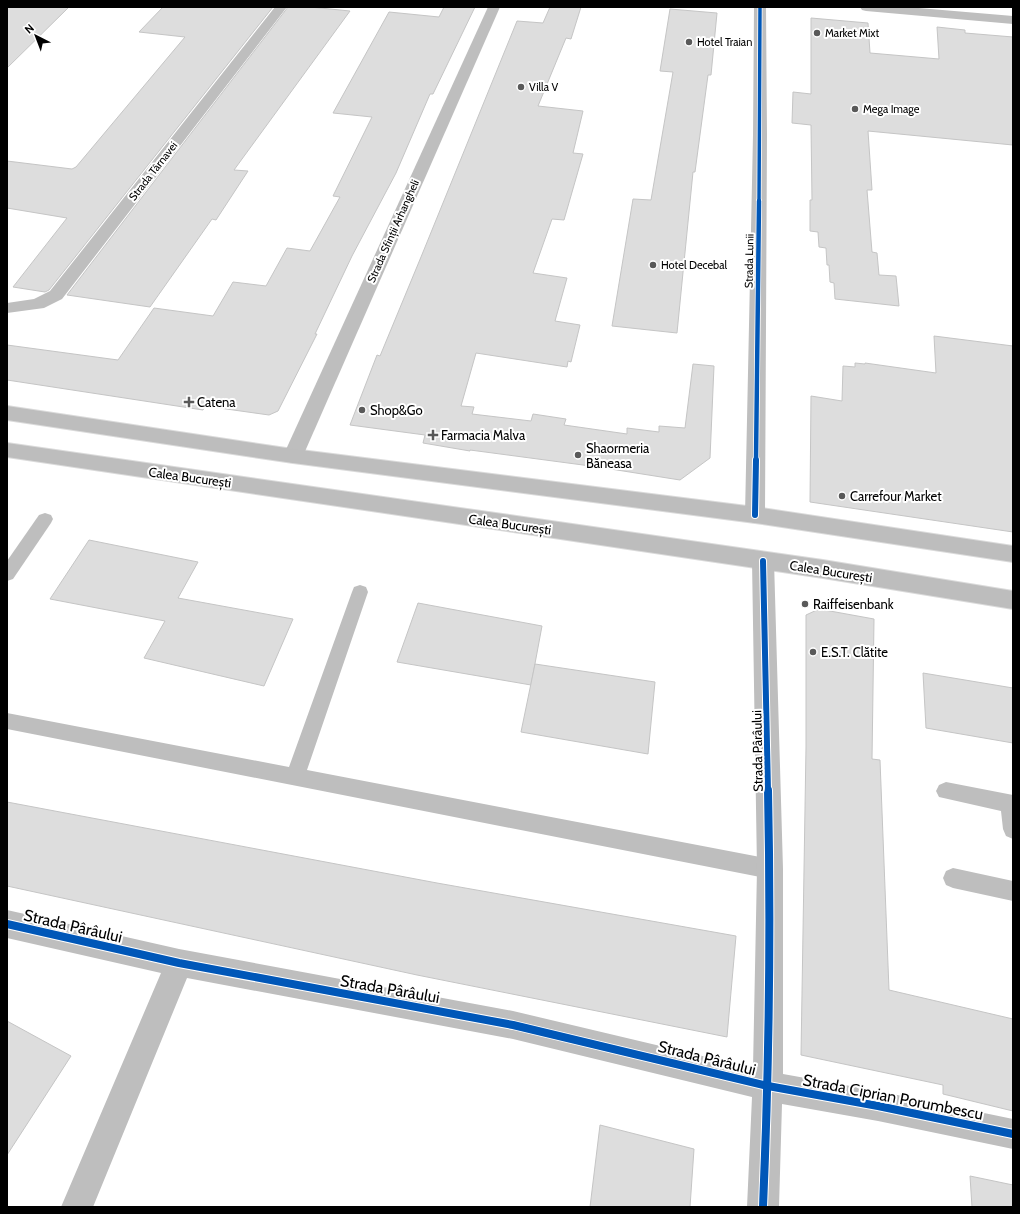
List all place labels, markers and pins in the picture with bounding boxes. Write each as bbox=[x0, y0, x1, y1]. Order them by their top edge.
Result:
place label: Market Mixt bbox=[825, 26, 879, 40]
marker: Market Mixt bbox=[812, 28, 822, 38]
place label: Hotel Traian bbox=[697, 35, 752, 49]
marker: Hotel Traian bbox=[684, 37, 694, 47]
place label: Villa V bbox=[529, 80, 558, 94]
marker: Villa V bbox=[516, 82, 526, 92]
place label: Mega Image bbox=[863, 102, 920, 116]
marker: Mega Image bbox=[850, 104, 860, 114]
place label: Hotel Decebal bbox=[661, 258, 727, 272]
marker: Hotel Decebal bbox=[648, 260, 658, 270]
place label: Catena bbox=[197, 394, 236, 410]
marker: Catena bbox=[184, 397, 194, 407]
place label: Shop&Go bbox=[370, 402, 423, 418]
marker: Shop&Go bbox=[357, 405, 367, 415]
place label: Farmacia Malva bbox=[441, 427, 526, 443]
marker: Farmacia Malva bbox=[428, 430, 438, 440]
place label: Shaormeria Băneasa bbox=[586, 440, 650, 471]
marker: Shaormeria Băneasa bbox=[573, 450, 583, 460]
place label: Carrefour Market bbox=[850, 488, 942, 504]
marker: Carrefour Market bbox=[837, 491, 847, 501]
place label: Raiffeisenbank bbox=[813, 596, 894, 612]
marker: Raiffeisenbank bbox=[800, 599, 810, 609]
place label: E.S.T. Clătite bbox=[821, 644, 888, 660]
marker: E.S.T. Clătite bbox=[808, 647, 818, 657]

